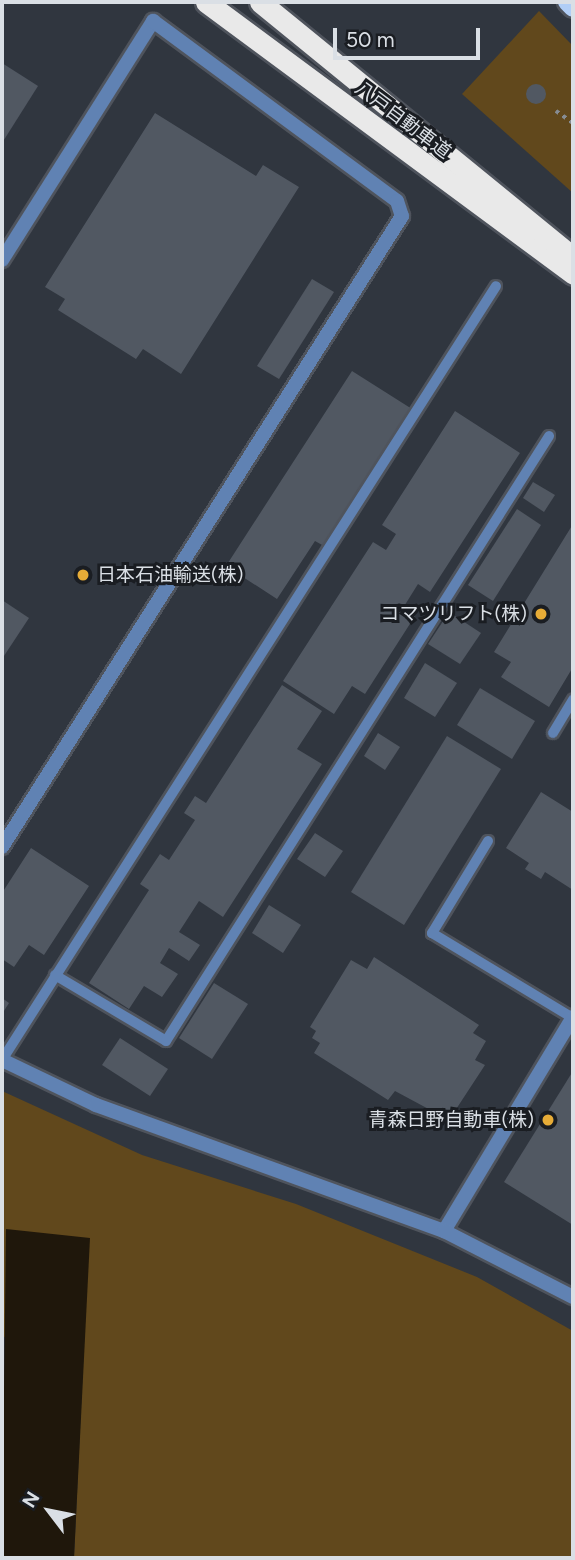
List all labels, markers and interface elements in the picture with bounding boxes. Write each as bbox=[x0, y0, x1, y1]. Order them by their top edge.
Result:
scale bar bbox=[337, 14, 484, 58]
text: 50 m bbox=[346, 27, 395, 52]
street label: 八戸自動車道 bbox=[351, 77, 455, 163]
place label: 日本石油輸送(株) bbox=[97, 564, 243, 586]
marker: 日本石油輸送(株) bbox=[75, 567, 91, 583]
place label: コマツリフト(株) bbox=[381, 603, 527, 625]
marker: コマツリフト(株) bbox=[533, 606, 549, 622]
place label: 青森日野自動車(株) bbox=[369, 1109, 534, 1131]
marker: 青森日野自動車(株) bbox=[540, 1112, 556, 1128]
north arrow bbox=[14, 1476, 84, 1546]
text: N bbox=[17, 1487, 44, 1512]

